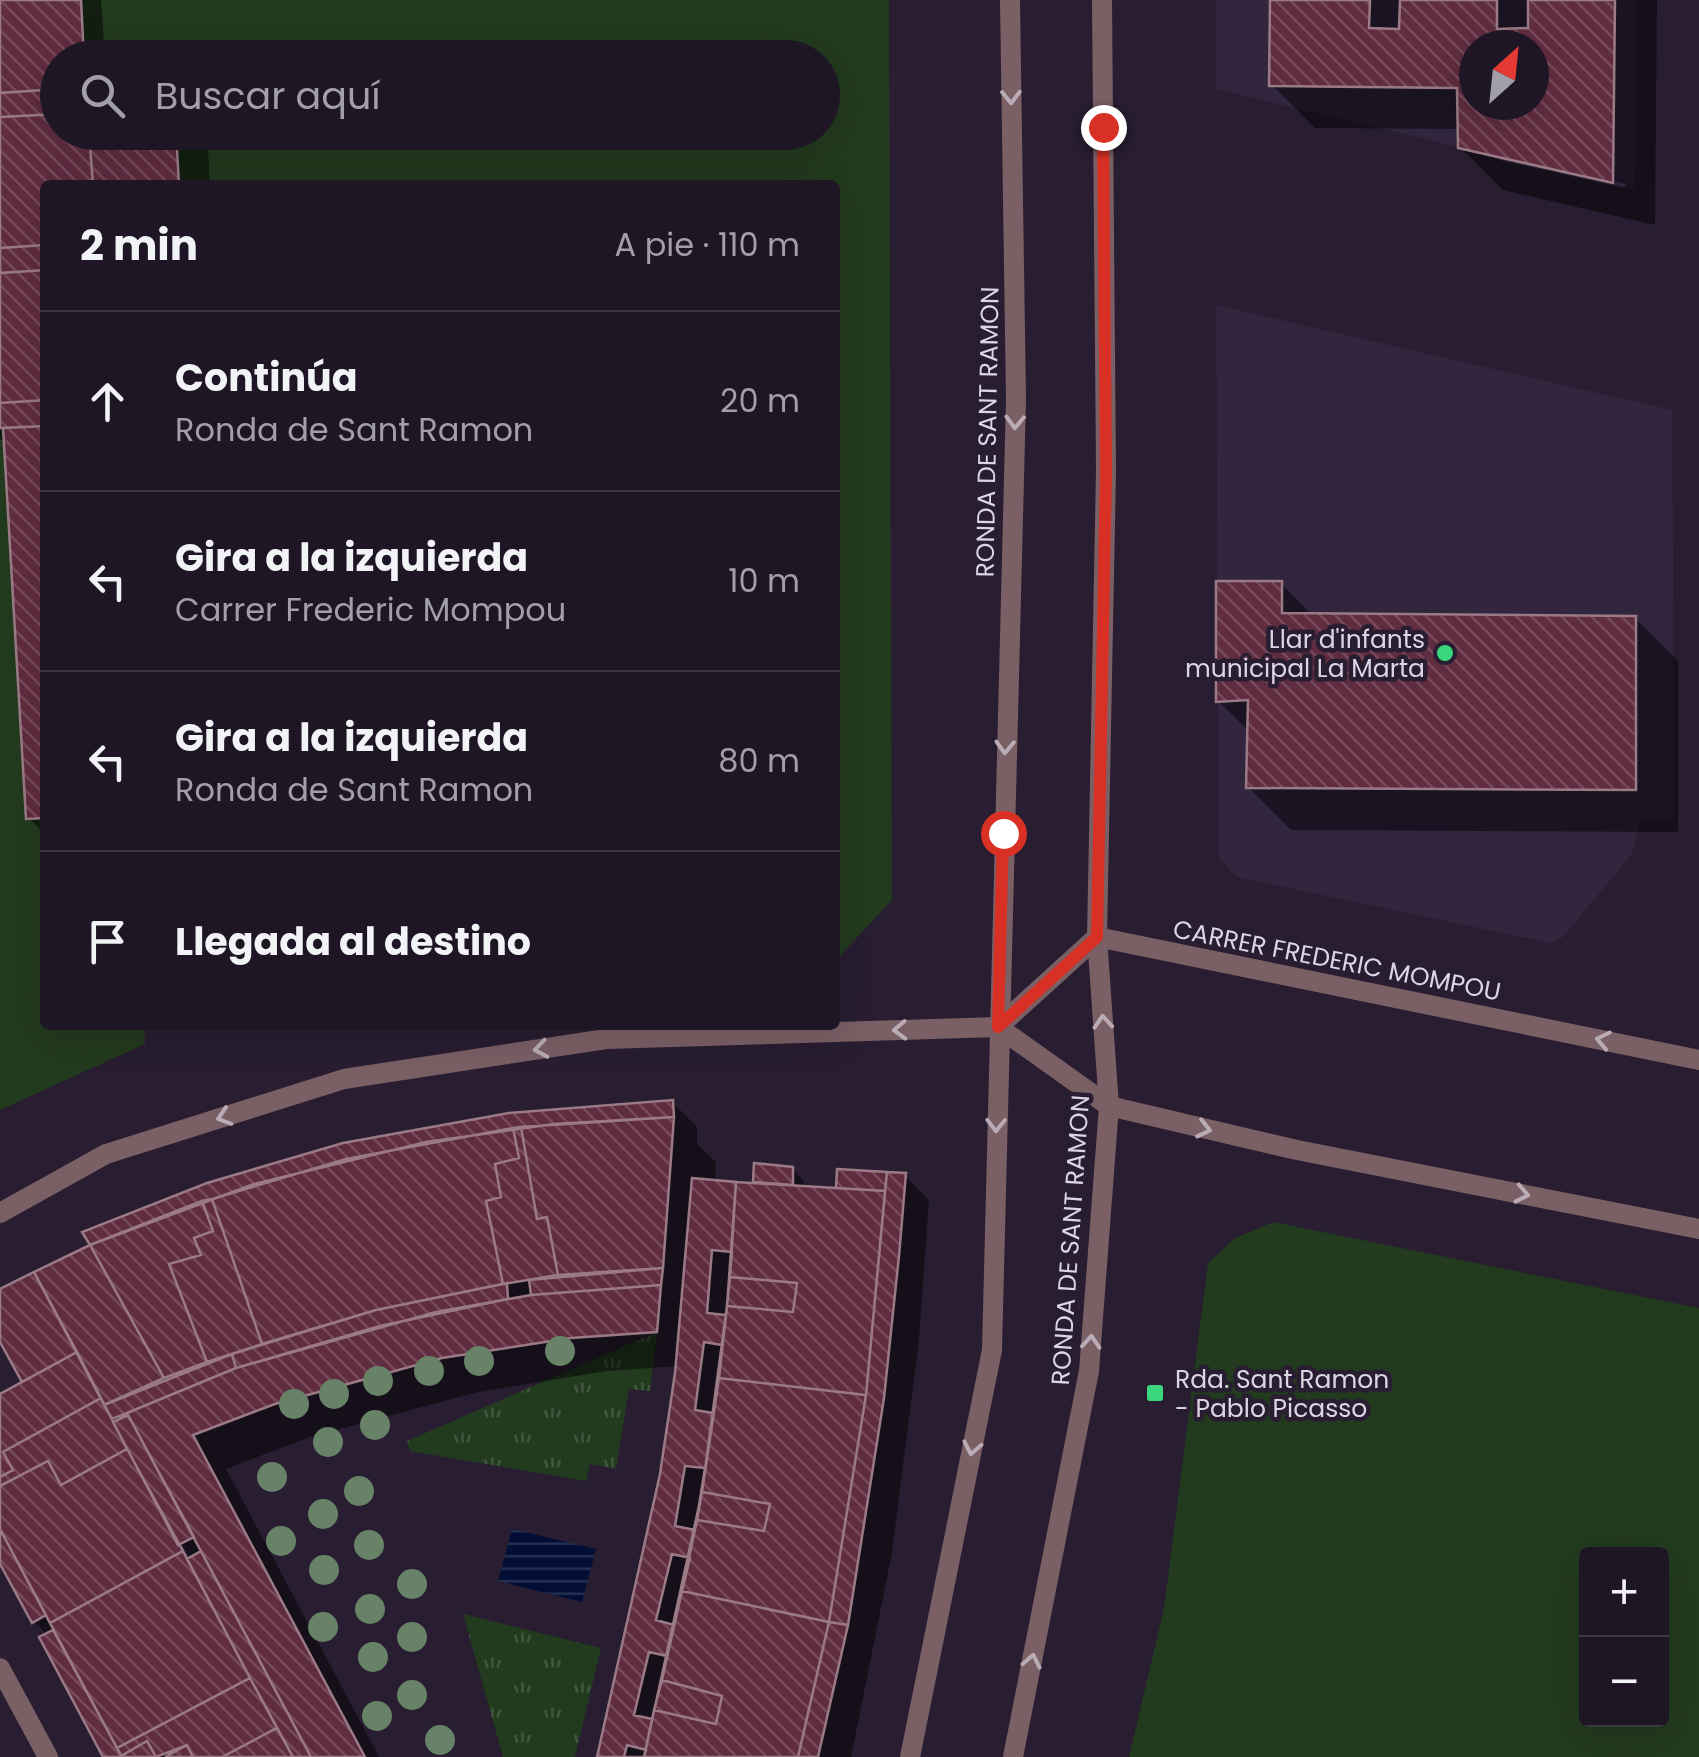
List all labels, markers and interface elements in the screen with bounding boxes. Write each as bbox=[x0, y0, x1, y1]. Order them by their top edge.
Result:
north arrow bbox=[1459, 30, 1549, 120]
search box bbox=[40, 40, 840, 150]
icon: search bbox=[75, 68, 130, 123]
text: Buscar aquí bbox=[155, 69, 381, 122]
one-way arrow bbox=[1001, 90, 1022, 106]
route end bbox=[1081, 105, 1127, 151]
text: 2 min bbox=[80, 216, 198, 275]
text: A pie · 110 m bbox=[615, 222, 800, 267]
street label: RONDA DE SANT RAMON bbox=[967, 286, 1008, 578]
text: Continúa bbox=[175, 351, 357, 404]
icon: ahead bbox=[80, 374, 135, 429]
text: 20 m bbox=[720, 378, 800, 423]
text: Ronda de Sant Ramon bbox=[175, 407, 533, 452]
one-way arrow bbox=[1005, 415, 1026, 431]
text: Gira a la izquierda bbox=[175, 531, 528, 584]
icon: left bbox=[80, 554, 135, 609]
text: 10 m bbox=[728, 558, 800, 603]
text: Carrer Frederic Mompou bbox=[175, 587, 566, 632]
place label: Llar d'infants municipal La Marta bbox=[1185, 622, 1425, 686]
marker: Llar d'infants municipal La Marta bbox=[1434, 642, 1456, 664]
text: Gira a la izquierda bbox=[175, 711, 528, 764]
icon: left bbox=[80, 734, 135, 789]
text: 80 m bbox=[718, 738, 800, 783]
one-way arrow bbox=[995, 740, 1016, 756]
text: Ronda de Sant Ramon bbox=[175, 767, 533, 812]
route start bbox=[981, 811, 1027, 857]
street label: CARRER FREDERIC MOMPOU bbox=[1170, 912, 1504, 1009]
icon: arrive bbox=[80, 914, 135, 969]
text: Llegada al destino bbox=[175, 915, 531, 968]
one-way arrow bbox=[1093, 1013, 1114, 1029]
one-way arrow bbox=[892, 1020, 908, 1041]
one-way arrow bbox=[1595, 1031, 1612, 1052]
one-way arrow bbox=[533, 1038, 549, 1059]
street label: RONDA DE SANT RAMON bbox=[1043, 1094, 1098, 1386]
one-way arrow bbox=[216, 1105, 233, 1126]
one-way arrow bbox=[1195, 1117, 1212, 1138]
one-way arrow bbox=[985, 1118, 1007, 1133]
one-way arrow bbox=[1513, 1183, 1530, 1204]
one-way arrow bbox=[1080, 1334, 1101, 1350]
place label: Rda. Sant Ramon - Pablo Picasso bbox=[1175, 1362, 1389, 1426]
marker: Rda. Sant Ramon - Pablo Picasso bbox=[1144, 1382, 1166, 1404]
one-way arrow bbox=[962, 1439, 983, 1456]
map controls bbox=[1579, 1547, 1669, 1727]
button: + bbox=[1579, 1547, 1669, 1637]
button: − bbox=[1579, 1637, 1669, 1727]
one-way arrow bbox=[1020, 1653, 1041, 1670]

